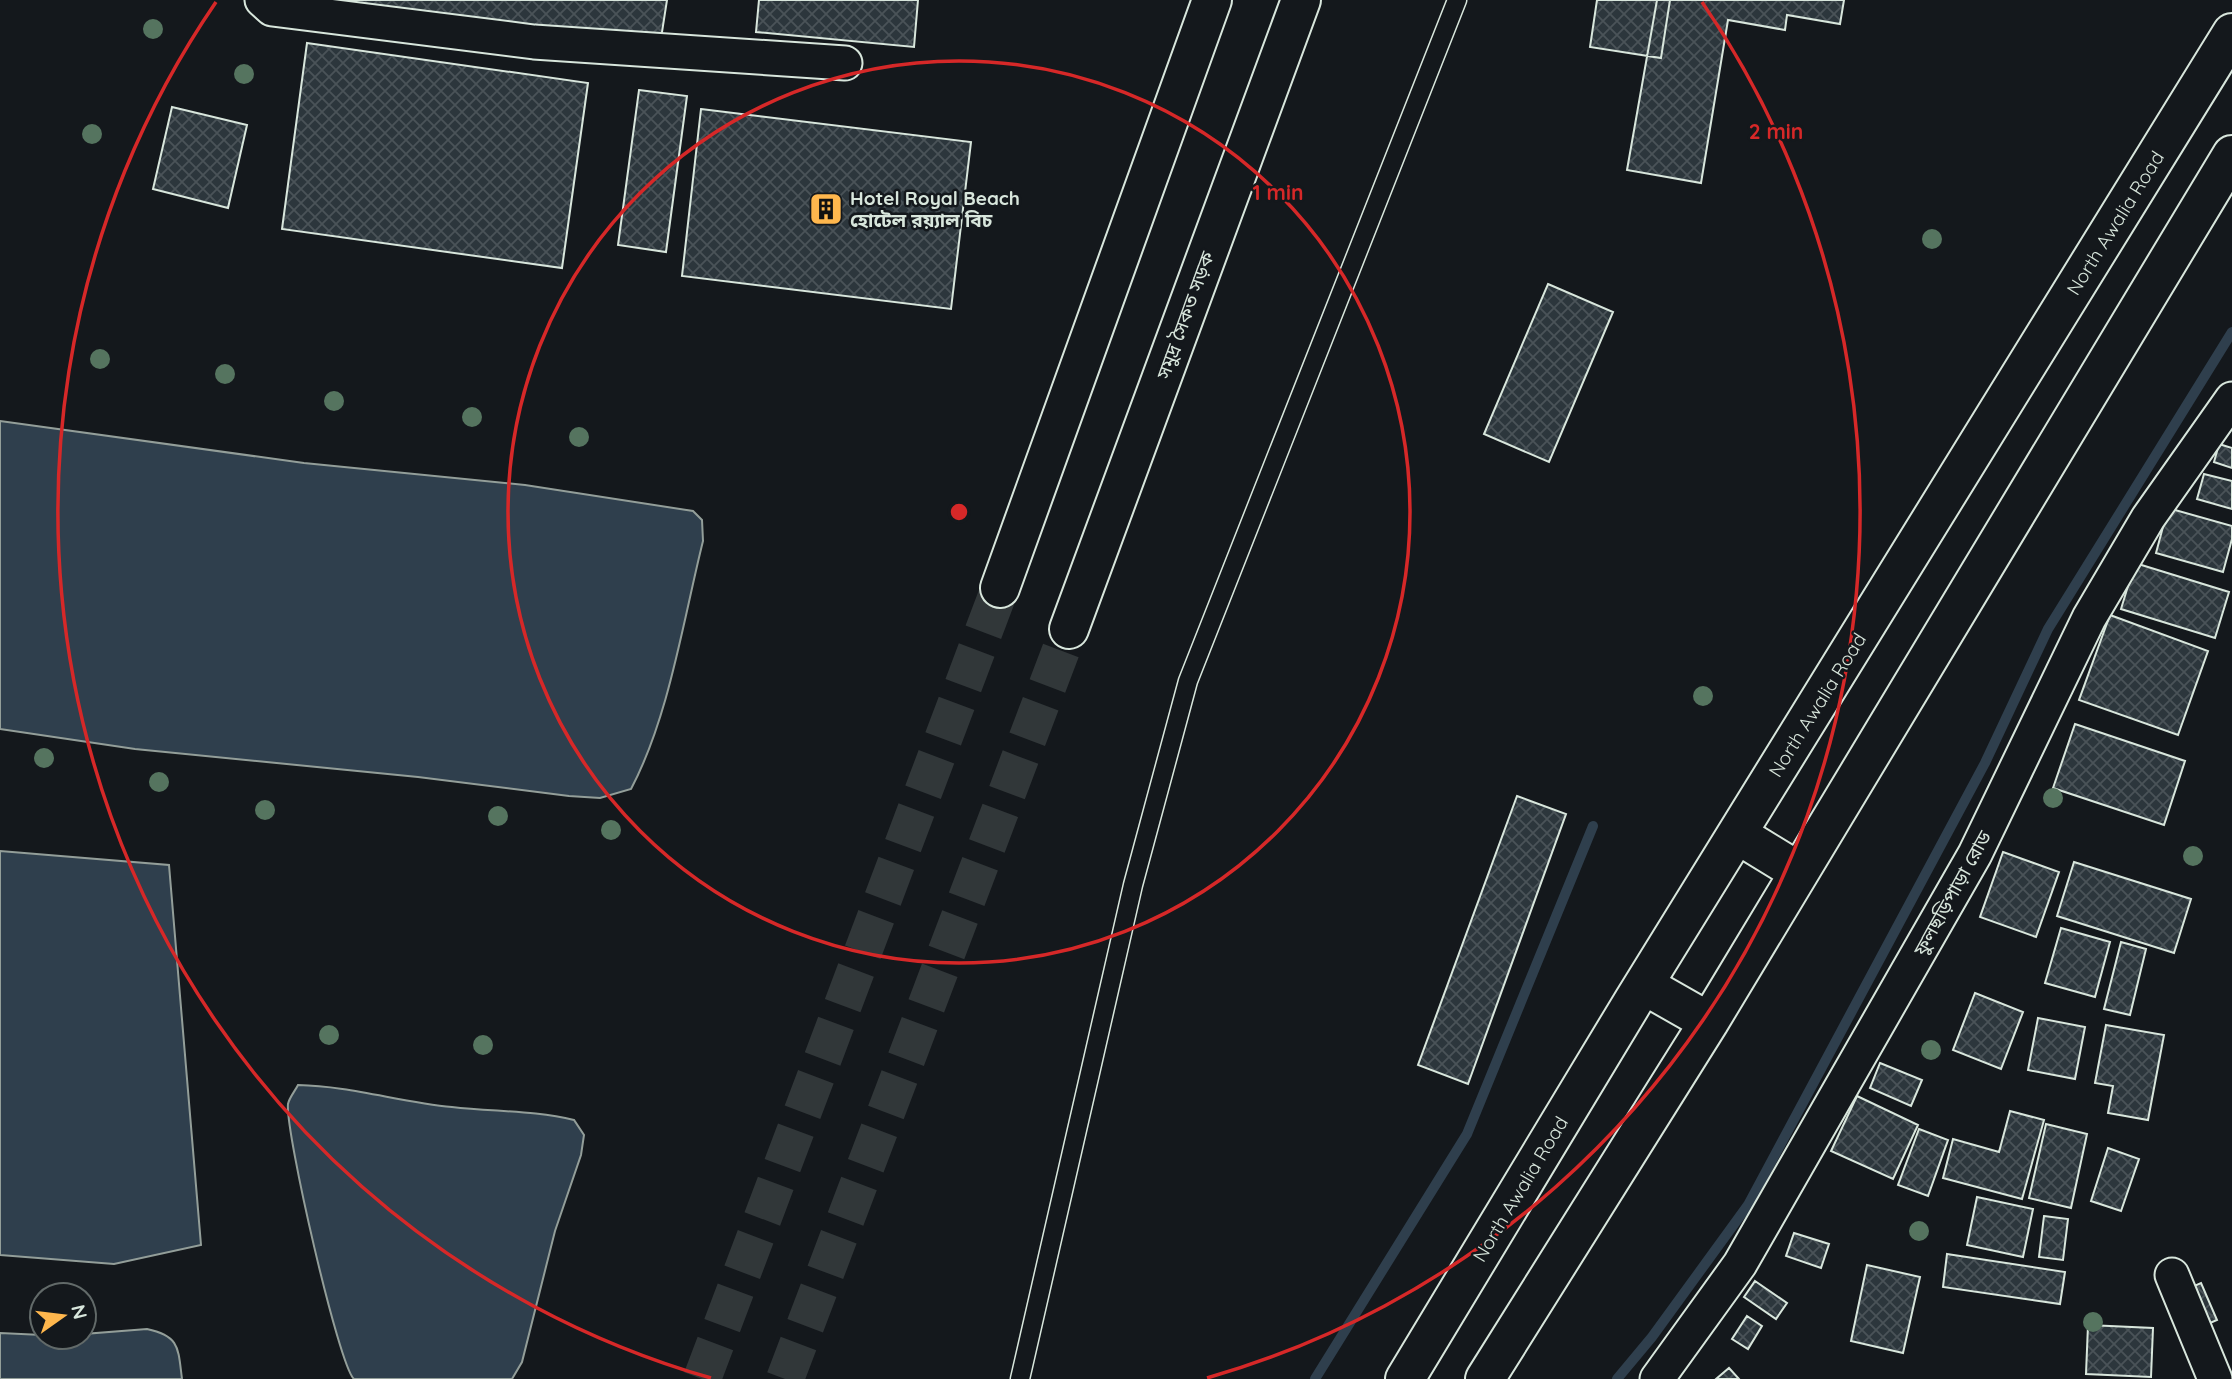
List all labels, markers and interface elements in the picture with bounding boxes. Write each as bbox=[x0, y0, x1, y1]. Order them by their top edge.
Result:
text: 2 min bbox=[1749, 118, 1803, 144]
street label: North Awalia Road bbox=[2061, 147, 2169, 299]
text: 1 min bbox=[1253, 179, 1303, 205]
place label: Hotel Royal Beach হোটেল রয়্যাল বিচ bbox=[850, 186, 1020, 232]
building icon: Hotel Royal Beach হোটেল রয়্যাল বিচ bbox=[807, 190, 845, 228]
street label: সমুদ্র সৈকত সড়ক bbox=[1150, 247, 1219, 383]
centre of rings bbox=[947, 500, 971, 524]
street label: North Awalia Road bbox=[1763, 629, 1871, 781]
street label: ফুলছড়িপাড়া রোড bbox=[1907, 826, 1996, 961]
street label: North Awalia Road bbox=[1467, 1112, 1573, 1266]
north arrow bbox=[28, 1281, 98, 1351]
text: N bbox=[66, 1302, 93, 1322]

